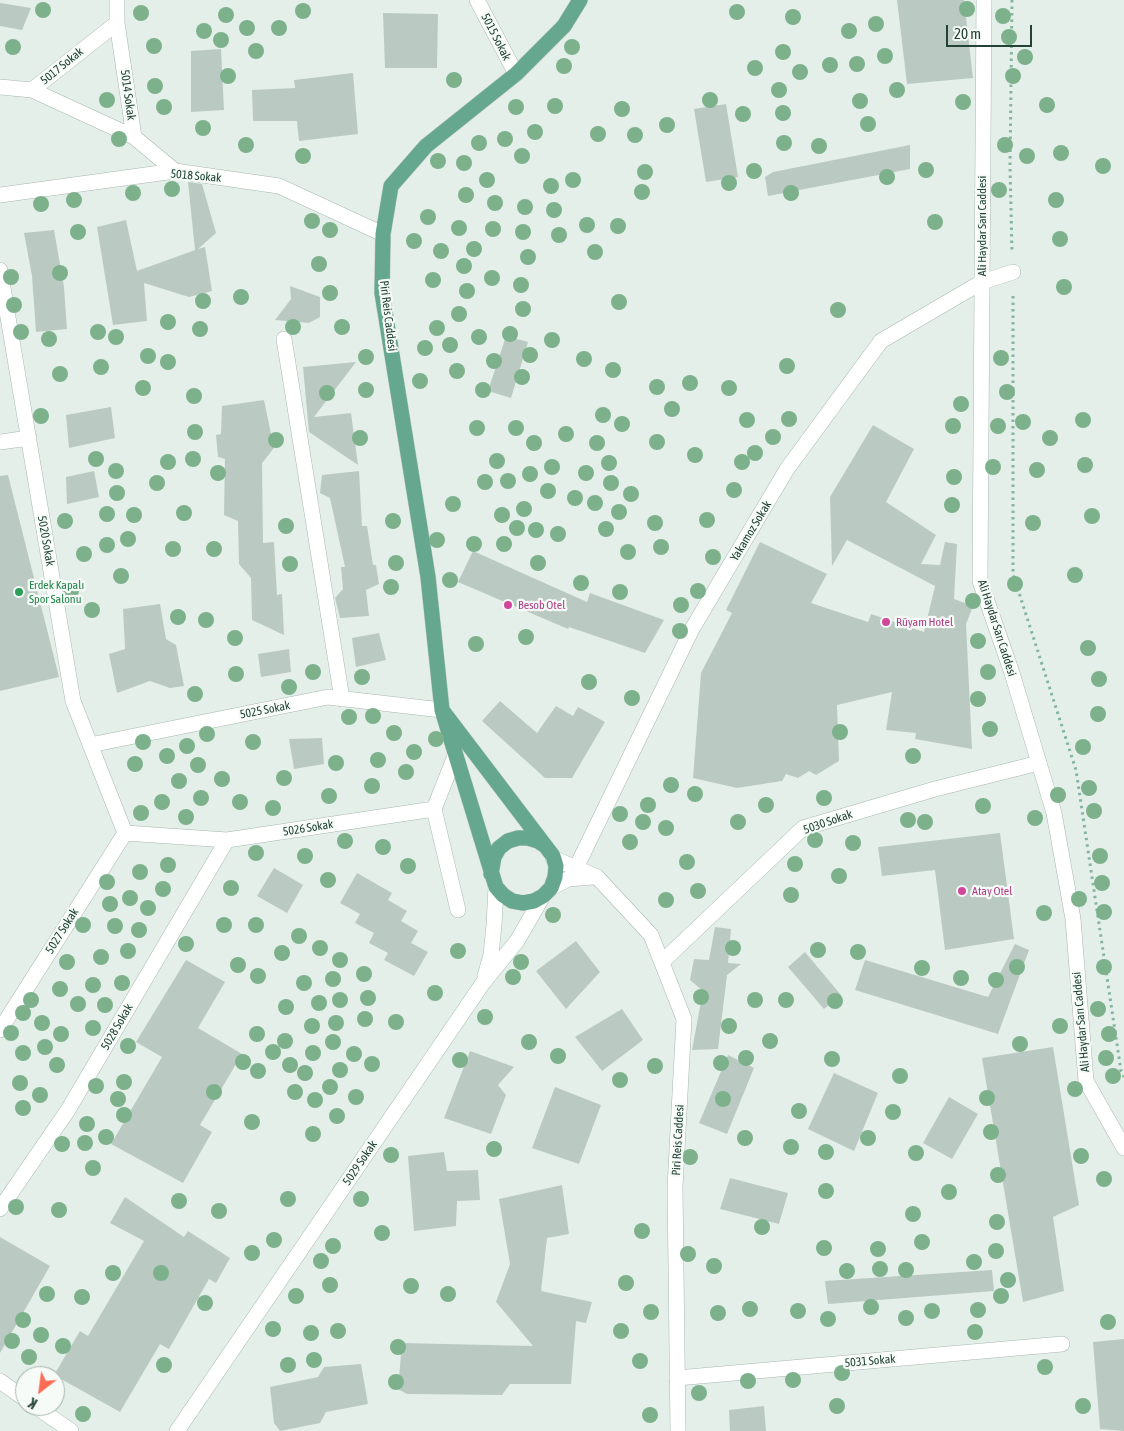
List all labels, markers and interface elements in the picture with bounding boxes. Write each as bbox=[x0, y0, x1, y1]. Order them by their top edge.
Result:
street label: 5015 Sokak bbox=[478, 11, 514, 63]
scale bar bbox=[949, 15, 1035, 47]
text: 20 m bbox=[954, 25, 981, 42]
street label: 5017 Sokak bbox=[38, 44, 86, 88]
street label: 5014 Sokak bbox=[117, 69, 139, 121]
street label: 5018 Sokak bbox=[170, 167, 222, 185]
street label: Ali Haydar Sarı Caddesi bbox=[975, 176, 989, 276]
street label: Piri Reis Caddesi bbox=[377, 280, 399, 352]
street label: Yakamoz Sokak bbox=[727, 498, 775, 564]
street label: 5020 Sokak bbox=[34, 515, 58, 567]
place label: Erdek Kapalı Spor Salonu bbox=[29, 578, 84, 606]
street label: Ali Haydar Sarı Caddesi bbox=[975, 578, 1019, 678]
marker: Erdek Kapalı Spor Salonu bbox=[13, 586, 25, 598]
place label: Besob Otel bbox=[518, 598, 565, 612]
marker: Besob Otel bbox=[502, 599, 514, 611]
place label: Rüyam Hotel bbox=[896, 615, 953, 629]
marker: Rüyam Hotel bbox=[880, 616, 892, 628]
street label: 5025 Sokak bbox=[239, 698, 291, 722]
street label: 5030 Sokak bbox=[802, 807, 854, 837]
street label: 5026 Sokak bbox=[282, 817, 334, 839]
place label: Atay Otel bbox=[972, 884, 1012, 898]
marker: Atay Otel bbox=[956, 885, 968, 897]
street label: 5027 Sokak bbox=[42, 906, 82, 956]
street label: Ali Haydar Sarı Caddesi bbox=[1069, 971, 1093, 1073]
street label: 5028 Sokak bbox=[98, 1001, 136, 1053]
street label: Piri Reis Caddesi bbox=[669, 1104, 687, 1176]
street label: 5029 Sokak bbox=[340, 1138, 380, 1188]
street label: 5031 Sokak bbox=[844, 1352, 896, 1370]
north arrow bbox=[15, 1366, 65, 1416]
text: K bbox=[26, 1394, 40, 1412]

